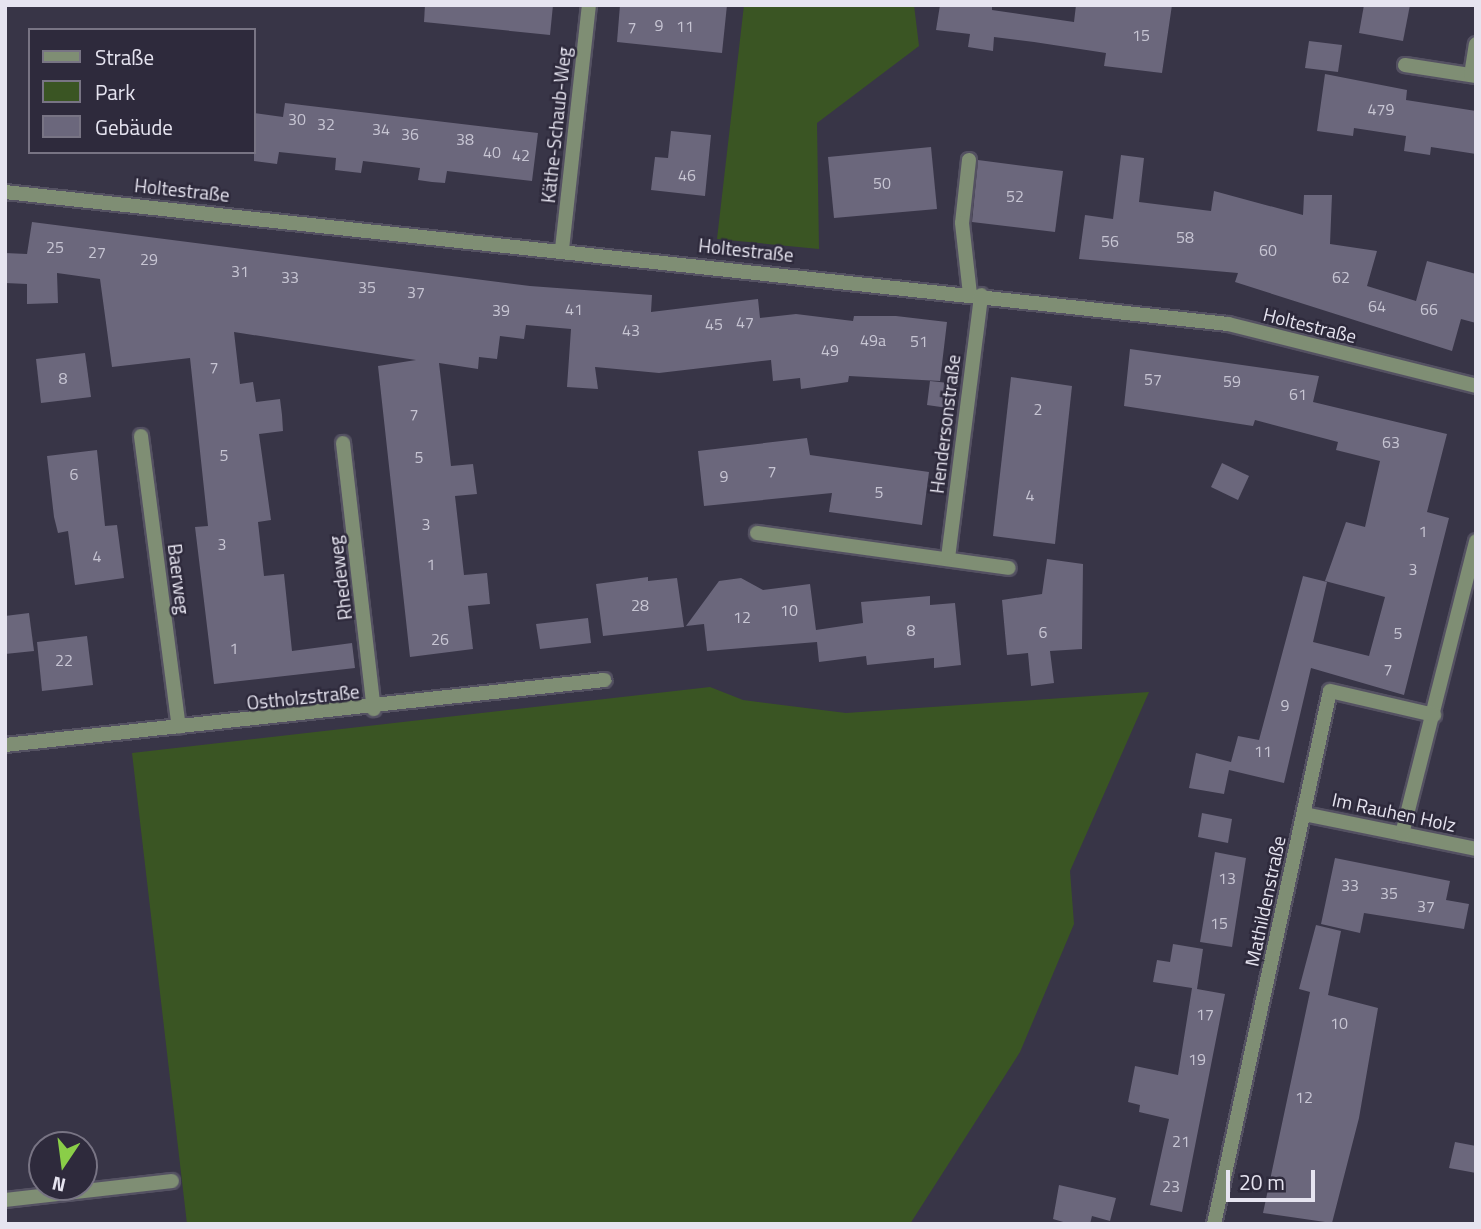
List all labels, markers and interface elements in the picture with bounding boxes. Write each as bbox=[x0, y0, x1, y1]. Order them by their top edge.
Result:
house number: 9 bbox=[655, 15, 663, 35]
house number: 11 bbox=[676, 16, 694, 36]
house number: 7 bbox=[628, 17, 636, 37]
house number: 15 bbox=[1132, 25, 1150, 45]
legend bbox=[28, 28, 256, 154]
text: Straße bbox=[95, 41, 154, 73]
street label: Käthe-Schaub-Weg bbox=[536, 46, 576, 204]
text: Park bbox=[95, 76, 135, 108]
house number: 479 bbox=[1368, 99, 1394, 119]
house number: 30 bbox=[288, 109, 306, 129]
text: Gebäude bbox=[95, 111, 173, 143]
house number: 32 bbox=[317, 114, 335, 134]
house number: 34 bbox=[372, 119, 390, 139]
house number: 36 bbox=[401, 124, 419, 144]
house number: 38 bbox=[456, 129, 474, 149]
house number: 40 bbox=[483, 142, 501, 162]
house number: 42 bbox=[512, 145, 530, 165]
house number: 46 bbox=[678, 165, 696, 185]
house number: 50 bbox=[873, 173, 891, 193]
street label: Holtestraße bbox=[133, 174, 231, 206]
house number: 52 bbox=[1006, 186, 1024, 206]
house number: 58 bbox=[1176, 227, 1194, 247]
house number: 56 bbox=[1101, 231, 1119, 251]
street label: Holtestraße bbox=[697, 234, 795, 266]
house number: 25 bbox=[46, 237, 64, 257]
house number: 60 bbox=[1259, 240, 1277, 260]
house number: 27 bbox=[88, 242, 106, 262]
house number: 29 bbox=[140, 249, 158, 269]
house number: 31 bbox=[231, 261, 249, 281]
house number: 33 bbox=[281, 267, 299, 287]
house number: 62 bbox=[1332, 267, 1350, 287]
house number: 35 bbox=[358, 277, 376, 297]
house number: 37 bbox=[407, 282, 425, 302]
house number: 64 bbox=[1368, 296, 1386, 316]
house number: 41 bbox=[565, 299, 583, 319]
house number: 66 bbox=[1420, 299, 1438, 319]
house number: 39 bbox=[492, 300, 510, 320]
street label: Holtestraße bbox=[1261, 302, 1359, 348]
house number: 47 bbox=[736, 312, 754, 332]
house number: 45 bbox=[705, 314, 723, 334]
house number: 43 bbox=[622, 320, 640, 340]
house number: 49a bbox=[860, 330, 886, 350]
house number: 51 bbox=[910, 331, 928, 351]
house number: 49 bbox=[821, 340, 839, 360]
street label: Hendersonstraße bbox=[925, 353, 965, 495]
house number: 7 bbox=[210, 357, 218, 377]
house number: 8 bbox=[59, 368, 67, 388]
house number: 57 bbox=[1144, 369, 1162, 389]
house number: 59 bbox=[1223, 371, 1241, 391]
house number: 61 bbox=[1289, 384, 1307, 404]
house number: 2 bbox=[1034, 399, 1042, 419]
house number: 7 bbox=[410, 404, 418, 424]
house number: 63 bbox=[1382, 432, 1400, 452]
house number: 5 bbox=[220, 445, 228, 465]
house number: 5 bbox=[415, 447, 423, 467]
house number: 7 bbox=[768, 461, 776, 481]
house number: 6 bbox=[70, 464, 78, 484]
house number: 9 bbox=[720, 466, 728, 486]
house number: 5 bbox=[875, 482, 883, 502]
house number: 4 bbox=[1026, 485, 1034, 505]
house number: 3 bbox=[422, 514, 430, 534]
house number: 1 bbox=[1419, 521, 1427, 541]
house number: 3 bbox=[218, 534, 226, 554]
street label: Rhedeweg bbox=[324, 535, 356, 621]
street label: Baerweg bbox=[163, 542, 195, 616]
house number: 4 bbox=[93, 546, 101, 566]
house number: 1 bbox=[427, 554, 435, 574]
house number: 3 bbox=[1409, 559, 1417, 579]
house number: 28 bbox=[631, 595, 649, 615]
house number: 10 bbox=[780, 600, 798, 620]
house number: 12 bbox=[733, 607, 751, 627]
house number: 8 bbox=[907, 620, 915, 640]
house number: 6 bbox=[1039, 622, 1047, 642]
house number: 5 bbox=[1394, 623, 1402, 643]
house number: 26 bbox=[431, 629, 449, 649]
house number: 1 bbox=[230, 638, 238, 658]
house number: 22 bbox=[55, 650, 73, 670]
house number: 7 bbox=[1384, 659, 1392, 679]
street label: Ostholzstraße bbox=[245, 680, 361, 714]
house number: 9 bbox=[1281, 695, 1289, 715]
house number: 11 bbox=[1254, 741, 1272, 761]
street label: Im Rauhen Holz bbox=[1330, 788, 1458, 836]
street label: Mathildenstraße bbox=[1240, 834, 1290, 968]
house number: 13 bbox=[1218, 868, 1236, 888]
house number: 33 bbox=[1341, 875, 1359, 895]
house number: 35 bbox=[1380, 883, 1398, 903]
house number: 37 bbox=[1417, 896, 1435, 916]
house number: 15 bbox=[1210, 913, 1228, 933]
house number: 17 bbox=[1196, 1004, 1214, 1024]
house number: 10 bbox=[1330, 1013, 1348, 1033]
house number: 19 bbox=[1188, 1049, 1206, 1069]
house number: 12 bbox=[1295, 1087, 1313, 1107]
north arrow bbox=[28, 1131, 98, 1201]
house number: 21 bbox=[1172, 1131, 1190, 1151]
scale bar bbox=[1229, 1156, 1318, 1200]
text: 20 m bbox=[1239, 1166, 1285, 1198]
text: N bbox=[49, 1169, 68, 1201]
house number: 23 bbox=[1162, 1176, 1180, 1196]

